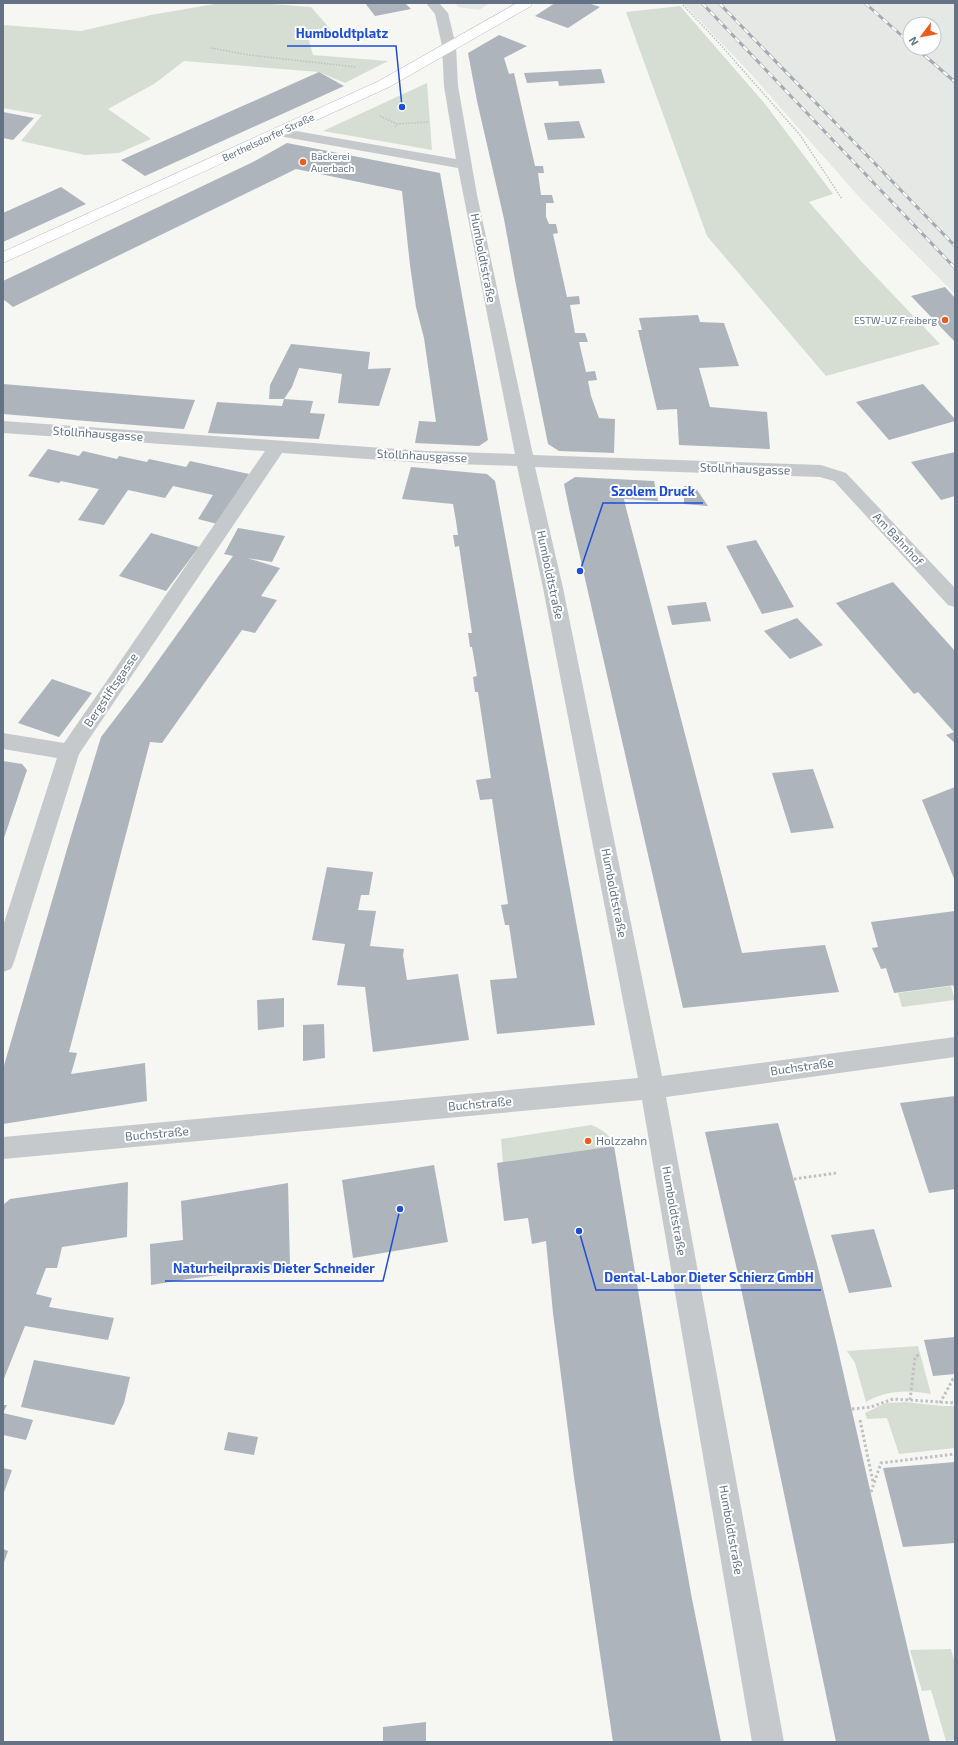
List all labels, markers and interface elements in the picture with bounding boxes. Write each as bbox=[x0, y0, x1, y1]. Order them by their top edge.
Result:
north arrow bbox=[902, 16, 942, 56]
callout: Humboldtplatz bbox=[287, 21, 396, 46]
text: Humboldtplatz bbox=[296, 25, 388, 41]
text: N bbox=[905, 35, 921, 48]
street label: Berthelsdorfer Straße bbox=[220, 110, 316, 164]
place label: Bäckerei Auerbach bbox=[311, 150, 354, 174]
marker: Bäckerei Auerbach bbox=[298, 157, 308, 167]
street label: Humboldtstraße bbox=[468, 212, 500, 304]
place label: ESTW-UZ Freiberg bbox=[854, 314, 937, 326]
marker: ESTW-UZ Freiberg bbox=[940, 315, 950, 325]
street label: Stollnhausgasse bbox=[52, 423, 144, 443]
street label: Stollnhausgasse bbox=[376, 446, 468, 464]
street label: Stollnhausgasse bbox=[700, 459, 791, 477]
callout: Szolem Druck bbox=[603, 478, 703, 503]
text: Szolem Druck bbox=[611, 483, 696, 499]
street label: Am Bahnhof bbox=[871, 509, 927, 568]
street label: Humboldtstraße bbox=[535, 529, 567, 621]
street label: Bergstiftsgasse bbox=[80, 650, 140, 729]
street label: Humboldtstraße bbox=[599, 847, 631, 939]
street label: Buchstraße bbox=[769, 1055, 834, 1077]
street label: Buchstraße bbox=[448, 1093, 512, 1113]
street label: Buchstraße bbox=[125, 1123, 189, 1143]
place label: Holzzahn bbox=[596, 1133, 647, 1147]
marker: Holzzahn bbox=[583, 1136, 593, 1146]
street label: Humboldtstraße bbox=[660, 1165, 690, 1257]
callout: Naturheilpraxis Dieter Schneider bbox=[165, 1256, 383, 1281]
text: Naturheilpraxis Dieter Schneider bbox=[173, 1260, 375, 1276]
callout: Dental-Labor Dieter Schierz GmbH bbox=[596, 1265, 821, 1290]
text: Dental-Labor Dieter Schierz GmbH bbox=[604, 1269, 814, 1285]
street label: Humboldtstraße bbox=[717, 1484, 747, 1576]

